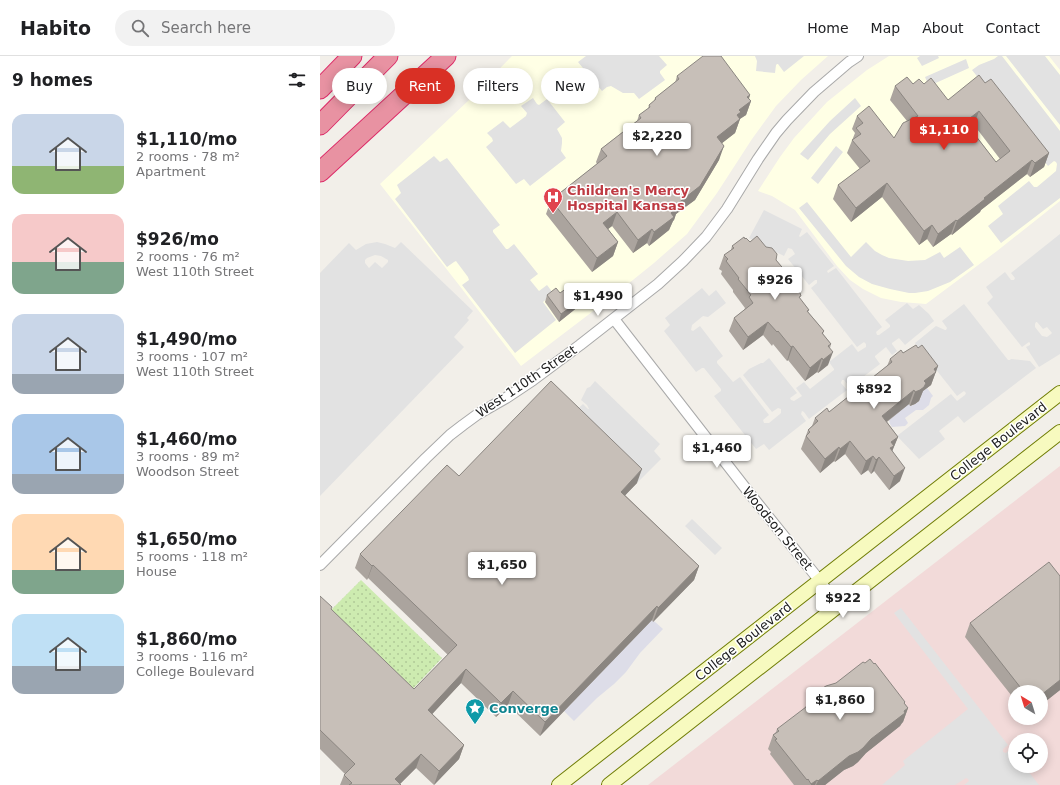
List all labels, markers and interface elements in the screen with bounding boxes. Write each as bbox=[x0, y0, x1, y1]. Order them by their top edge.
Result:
search box bbox=[115, 10, 395, 46]
text: Habito bbox=[20, 17, 91, 39]
icon: search bbox=[129, 17, 151, 39]
text: Search here bbox=[161, 19, 251, 37]
text: Home bbox=[807, 20, 849, 36]
text: Map bbox=[871, 20, 900, 36]
text: About bbox=[922, 20, 964, 36]
text: Contact bbox=[986, 20, 1040, 36]
chip: Buy bbox=[332, 68, 387, 104]
chip: Rent bbox=[395, 68, 455, 104]
chip: Filters bbox=[463, 68, 533, 104]
chip: New bbox=[541, 68, 599, 104]
icon: filters bbox=[286, 69, 308, 91]
text: 9 homes bbox=[12, 70, 93, 90]
pin: $1,110 bbox=[911, 117, 977, 151]
text: $1,110 bbox=[919, 122, 969, 137]
pin: $2,220 bbox=[624, 123, 690, 157]
text: $2,220 bbox=[632, 128, 682, 143]
text: $1,110/mo bbox=[136, 129, 237, 149]
icon: home bbox=[44, 130, 92, 178]
text: 2 rooms · 78 m² bbox=[136, 149, 240, 164]
text: Apartment bbox=[136, 164, 206, 179]
place label: Children's Mercy Hospital Kansas bbox=[567, 183, 690, 213]
hospital icon: Children's Mercy Hospital Kansas bbox=[542, 186, 564, 214]
text: $926/mo bbox=[136, 229, 219, 249]
icon: home bbox=[44, 230, 92, 278]
text: 2 rooms · 76 m² bbox=[136, 249, 240, 264]
text: West 110th Street bbox=[136, 264, 254, 279]
pin: $926 bbox=[751, 267, 799, 301]
text: $926 bbox=[757, 272, 793, 287]
pin: $1,490 bbox=[565, 283, 631, 317]
text: $1,490 bbox=[573, 288, 623, 303]
text: $1,490/mo bbox=[136, 329, 237, 349]
icon: home bbox=[44, 330, 92, 378]
street label: West 110th Street bbox=[473, 342, 579, 421]
text: 3 rooms · 107 m² bbox=[136, 349, 248, 364]
text: West 110th Street bbox=[136, 364, 254, 379]
pin: $892 bbox=[850, 376, 898, 410]
text: $892 bbox=[856, 381, 892, 396]
street label: College Boulevard bbox=[947, 399, 1050, 484]
text: $1,460/mo bbox=[136, 429, 237, 449]
icon: home bbox=[44, 430, 92, 478]
pin: $1,460 bbox=[684, 435, 750, 469]
text: $1,460 bbox=[692, 440, 742, 455]
text: 3 rooms · 89 m² bbox=[136, 449, 240, 464]
text: Woodson Street bbox=[136, 464, 239, 479]
street label: Woodson Street bbox=[739, 484, 816, 573]
text: $1,650/mo bbox=[136, 529, 237, 549]
icon: home bbox=[44, 530, 92, 578]
text: 5 rooms · 118 m² bbox=[136, 549, 248, 564]
pin: $1,650 bbox=[469, 552, 535, 586]
text: $1,650 bbox=[477, 557, 527, 572]
text: House bbox=[136, 564, 177, 579]
pin: $922 bbox=[819, 585, 867, 619]
text: $922 bbox=[825, 590, 861, 605]
street label: College Boulevard bbox=[692, 599, 795, 684]
text: $1,860/mo bbox=[136, 629, 237, 649]
icon: home bbox=[44, 630, 92, 678]
text: 3 rooms · 116 m² bbox=[136, 649, 248, 664]
text: College Boulevard bbox=[136, 664, 254, 679]
north arrow bbox=[1008, 685, 1048, 725]
map controls bbox=[1008, 685, 1048, 773]
pin: $1,860 bbox=[807, 687, 873, 721]
text: $1,860 bbox=[815, 692, 865, 707]
place icon: Converge bbox=[464, 697, 486, 725]
place label: Converge bbox=[489, 701, 559, 716]
button: locate bbox=[1008, 733, 1048, 773]

